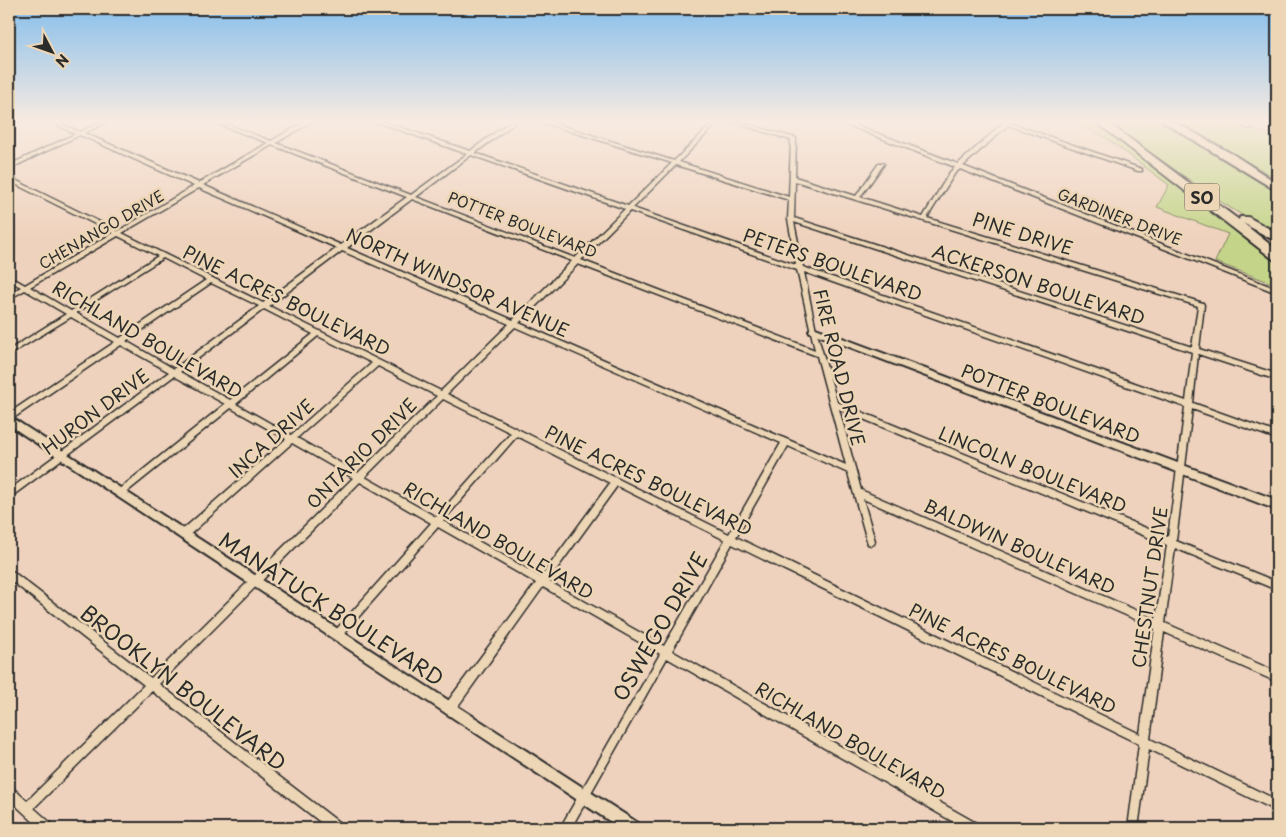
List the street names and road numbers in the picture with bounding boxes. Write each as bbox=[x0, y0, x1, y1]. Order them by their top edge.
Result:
street label: GARDINER DRIVE bbox=[1055, 182, 1185, 250]
road number: SO bbox=[1184, 183, 1220, 210]
street label: CHENANGO DRIVE bbox=[34, 184, 168, 274]
street label: POTTER BOULEVARD bbox=[445, 185, 601, 263]
street label: PINE DRIVE bbox=[970, 205, 1076, 261]
street label: NORTH WINDSOR AVENUE bbox=[342, 221, 574, 343]
street label: PETERS BOULEVARD bbox=[740, 221, 926, 307]
street label: ACKERSON BOULEVARD bbox=[929, 237, 1149, 331]
street label: PINE ACRES BOULEVARD bbox=[179, 238, 395, 362]
street label: RICHLAND BOULEVARD bbox=[48, 273, 248, 405]
street label: FIRE ROAD DRIVE bbox=[807, 286, 873, 448]
street label: POTTER BOULEVARD bbox=[958, 356, 1144, 450]
street label: HURON DRIVE bbox=[36, 362, 154, 460]
street label: ONTARIO DRIVE bbox=[299, 391, 423, 515]
street label: INCA DRIVE bbox=[222, 392, 320, 484]
street label: PINE ACRES BOULEVARD bbox=[541, 418, 757, 542]
street label: LINCOLN BOULEVARD bbox=[935, 419, 1131, 519]
street label: RICHLAND BOULEVARD bbox=[399, 474, 599, 606]
street label: BALDWIN BOULEVARD bbox=[920, 491, 1120, 601]
street label: CHESTNUT DRIVE bbox=[1124, 505, 1174, 669]
street label: MANATUCK BOULEVARD bbox=[213, 523, 451, 693]
street label: OSWEGO DRIVE bbox=[603, 545, 715, 707]
street label: BROOKLYN BOULEVARD bbox=[74, 596, 294, 778]
street label: PINE ACRES BOULEVARD bbox=[905, 596, 1121, 720]
street label: RICHLAND BOULEVARD bbox=[751, 674, 951, 806]

